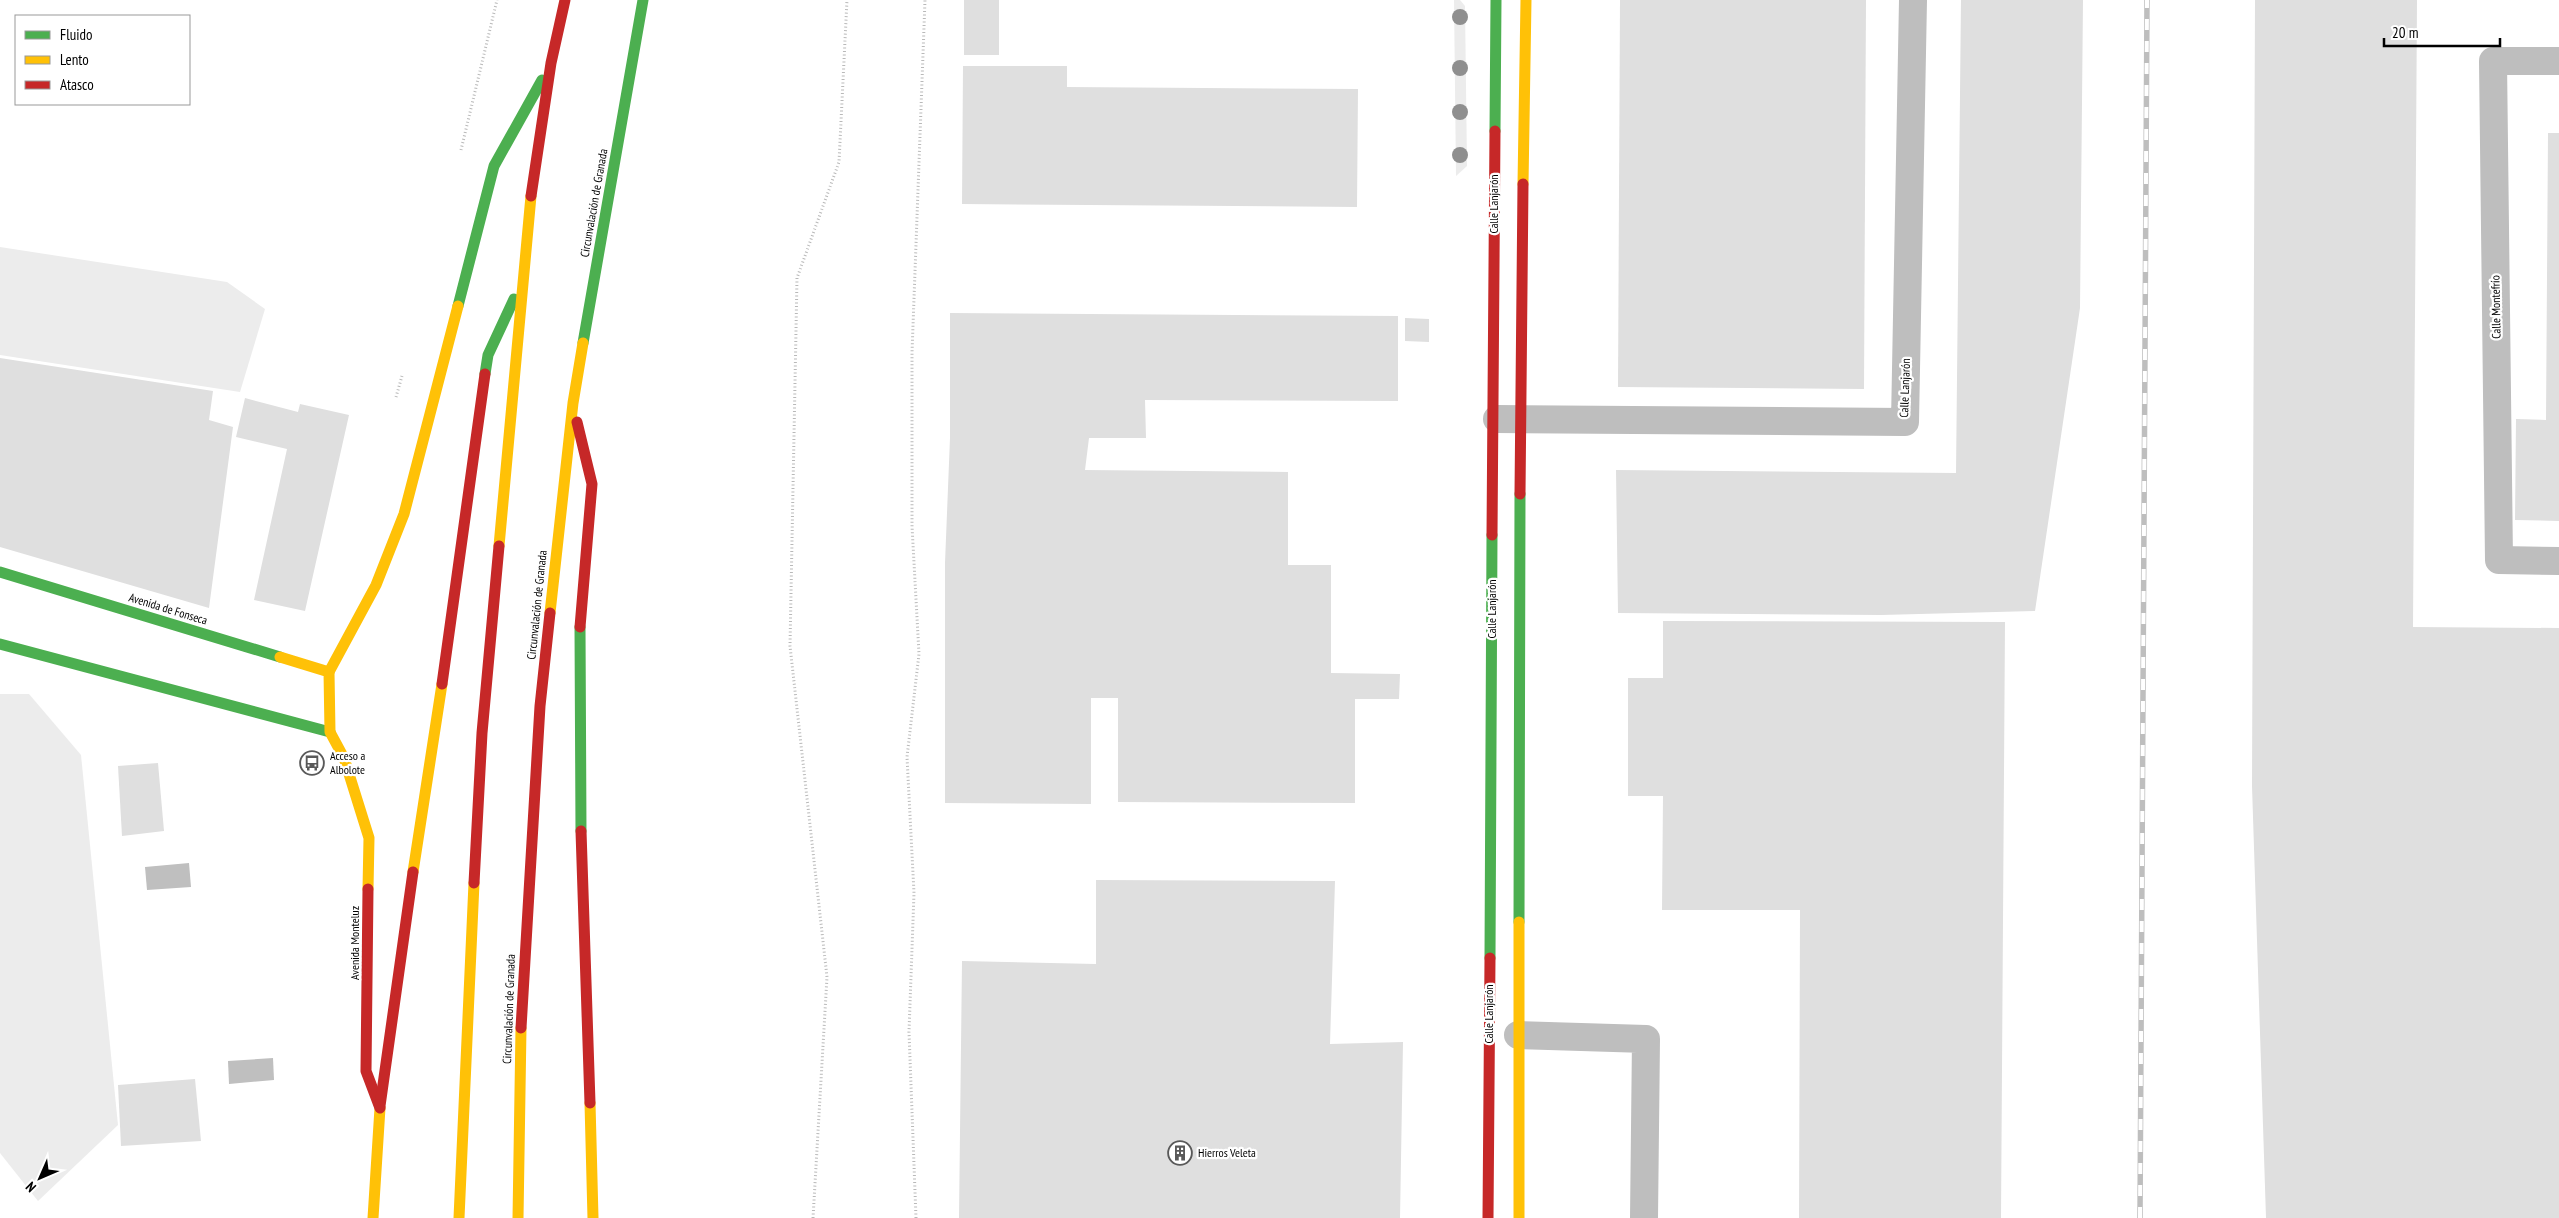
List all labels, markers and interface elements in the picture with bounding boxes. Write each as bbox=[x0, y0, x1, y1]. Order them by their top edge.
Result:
legend bbox=[15, 15, 190, 105]
scale bar bbox=[2384, 15, 2500, 47]
text: 20 m bbox=[2392, 23, 2418, 42]
text: Fluido bbox=[60, 25, 92, 44]
text: Lento bbox=[60, 50, 89, 69]
text: Atasco bbox=[60, 75, 94, 94]
street label: Circunvalación de Granada bbox=[577, 147, 610, 258]
street label: Calle Lanjarón bbox=[1486, 174, 1501, 234]
street label: Calle Montefrío bbox=[2487, 275, 2504, 339]
street label: Calle Lanjarón bbox=[1896, 358, 1913, 418]
street label: Circunvalación de Granada bbox=[523, 549, 550, 660]
street label: Calle Lanjarón bbox=[1484, 579, 1499, 639]
street label: Avenida de Fonseca bbox=[127, 589, 209, 628]
place label: Acceso a Albolote bbox=[330, 748, 365, 777]
bus stop icon: Acceso a Albolote bbox=[299, 750, 325, 776]
street label: Avenida Monteluz bbox=[347, 906, 362, 980]
street label: Circunvalación de Granada bbox=[499, 954, 518, 1064]
street label: Calle Lanjarón bbox=[1481, 984, 1496, 1044]
building icon: Hierros Veleta bbox=[1167, 1140, 1193, 1166]
place label: Hierros Veleta bbox=[1198, 1145, 1256, 1160]
north arrow bbox=[15, 1153, 65, 1203]
text: N bbox=[22, 1178, 40, 1196]

